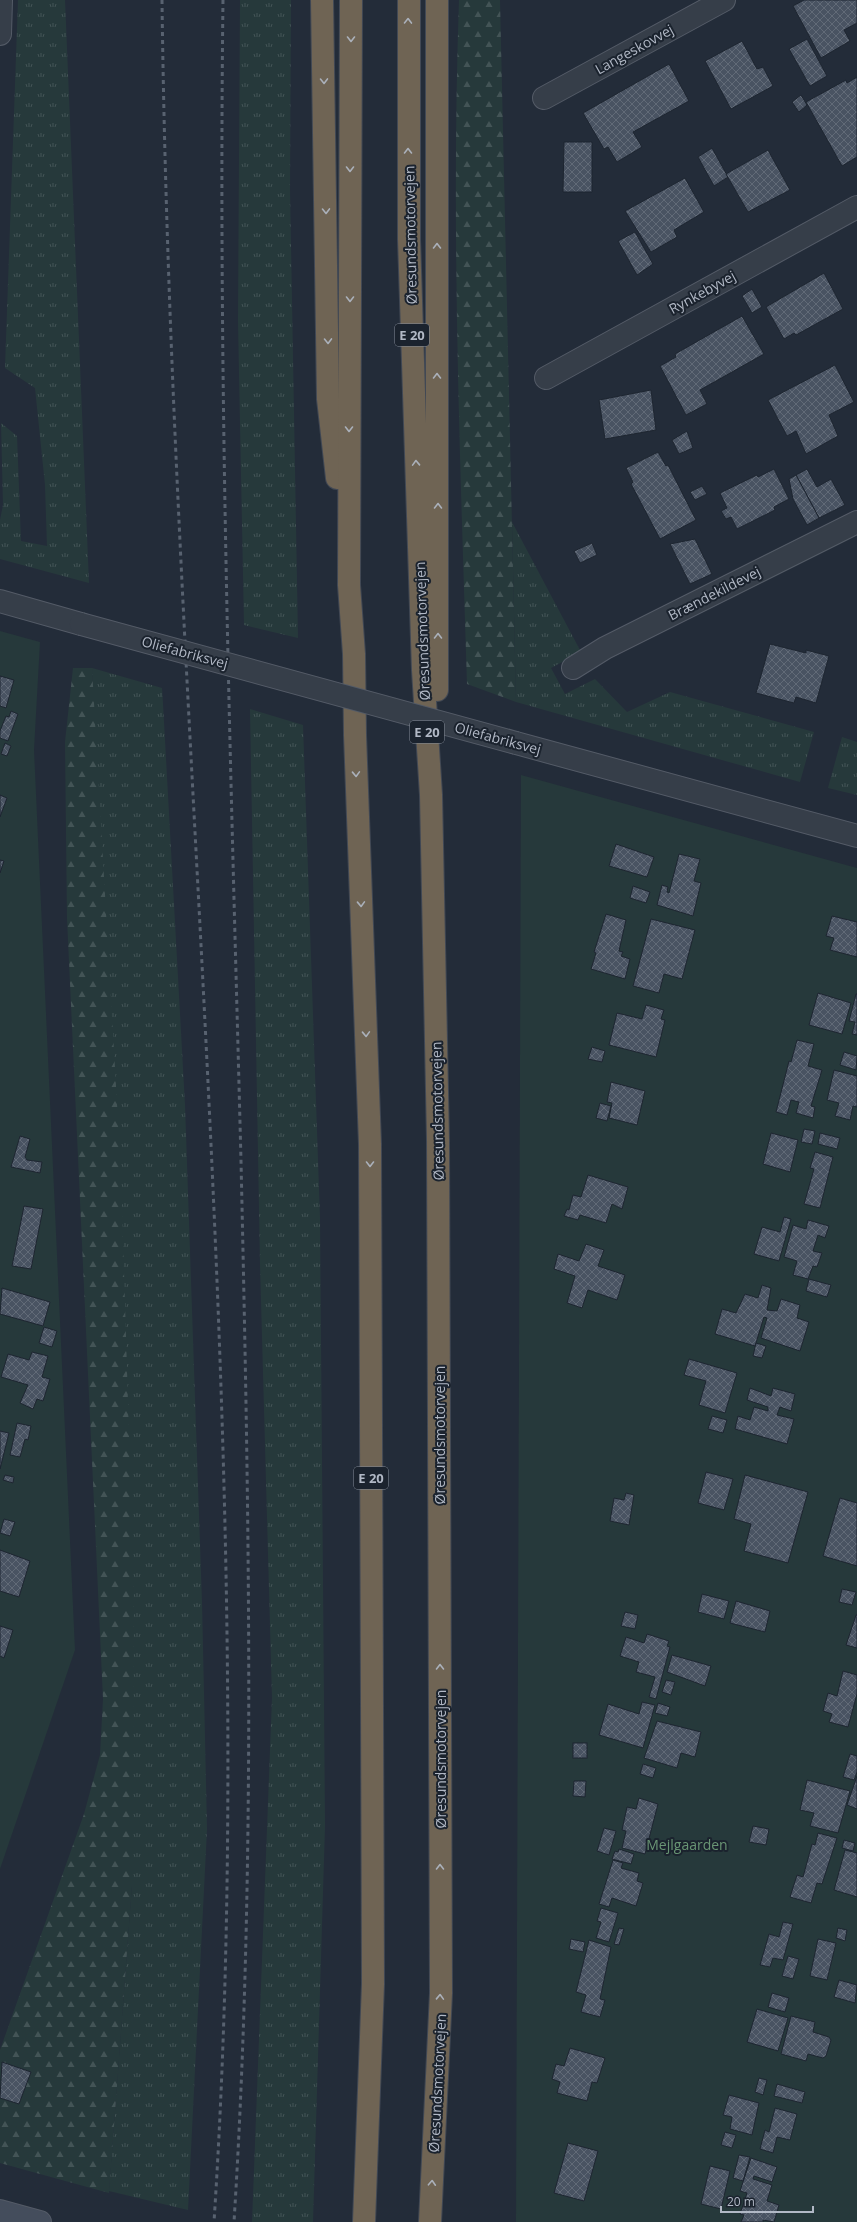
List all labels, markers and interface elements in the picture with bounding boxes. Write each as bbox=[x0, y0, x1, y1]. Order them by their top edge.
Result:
one-way arrow bbox=[404, 18, 412, 24]
street label: Langeskovvej bbox=[591, 20, 677, 78]
one-way arrow bbox=[347, 36, 355, 42]
one-way arrow bbox=[320, 78, 328, 84]
one-way arrow bbox=[404, 148, 412, 154]
street label: Øresundsmotorvejen bbox=[399, 165, 421, 305]
one-way arrow bbox=[346, 166, 354, 172]
one-way arrow bbox=[322, 208, 330, 214]
one-way arrow bbox=[433, 243, 441, 249]
street label: Rynkebyvej bbox=[665, 266, 739, 318]
one-way arrow bbox=[346, 296, 354, 302]
road number: E 20 bbox=[395, 324, 429, 346]
one-way arrow bbox=[323, 338, 332, 344]
one-way arrow bbox=[433, 373, 441, 379]
one-way arrow bbox=[345, 426, 353, 432]
one-way arrow bbox=[412, 460, 420, 466]
one-way arrow bbox=[434, 503, 442, 509]
street label: Øresundsmotorvejen bbox=[410, 561, 434, 701]
street label: Brændekildevej bbox=[665, 562, 763, 624]
street label: Oliefabriksvej bbox=[140, 631, 230, 673]
one-way arrow bbox=[434, 633, 442, 639]
street label: Oliefabriksvej bbox=[453, 717, 543, 759]
road number: E 20 bbox=[410, 721, 444, 743]
one-way arrow bbox=[352, 771, 361, 777]
one-way arrow bbox=[357, 901, 365, 907]
one-way arrow bbox=[362, 1031, 370, 1037]
street label: Øresundsmotorvejen bbox=[426, 1041, 448, 1181]
one-way arrow bbox=[366, 1161, 374, 1167]
street label: Øresundsmotorvejen bbox=[430, 1366, 449, 1504]
road number: E 20 bbox=[354, 1467, 388, 1489]
one-way arrow bbox=[436, 1664, 444, 1670]
street label: Øresundsmotorvejen bbox=[431, 1690, 450, 1828]
park label: Mejlgaarden bbox=[646, 1835, 728, 1854]
one-way arrow bbox=[436, 1864, 444, 1870]
one-way arrow bbox=[436, 1994, 445, 2000]
street label: Øresundsmotorvejen bbox=[424, 2013, 450, 2153]
one-way arrow bbox=[428, 2180, 436, 2186]
scale bar bbox=[721, 2188, 813, 2214]
text: 20 m bbox=[727, 2193, 755, 2210]

